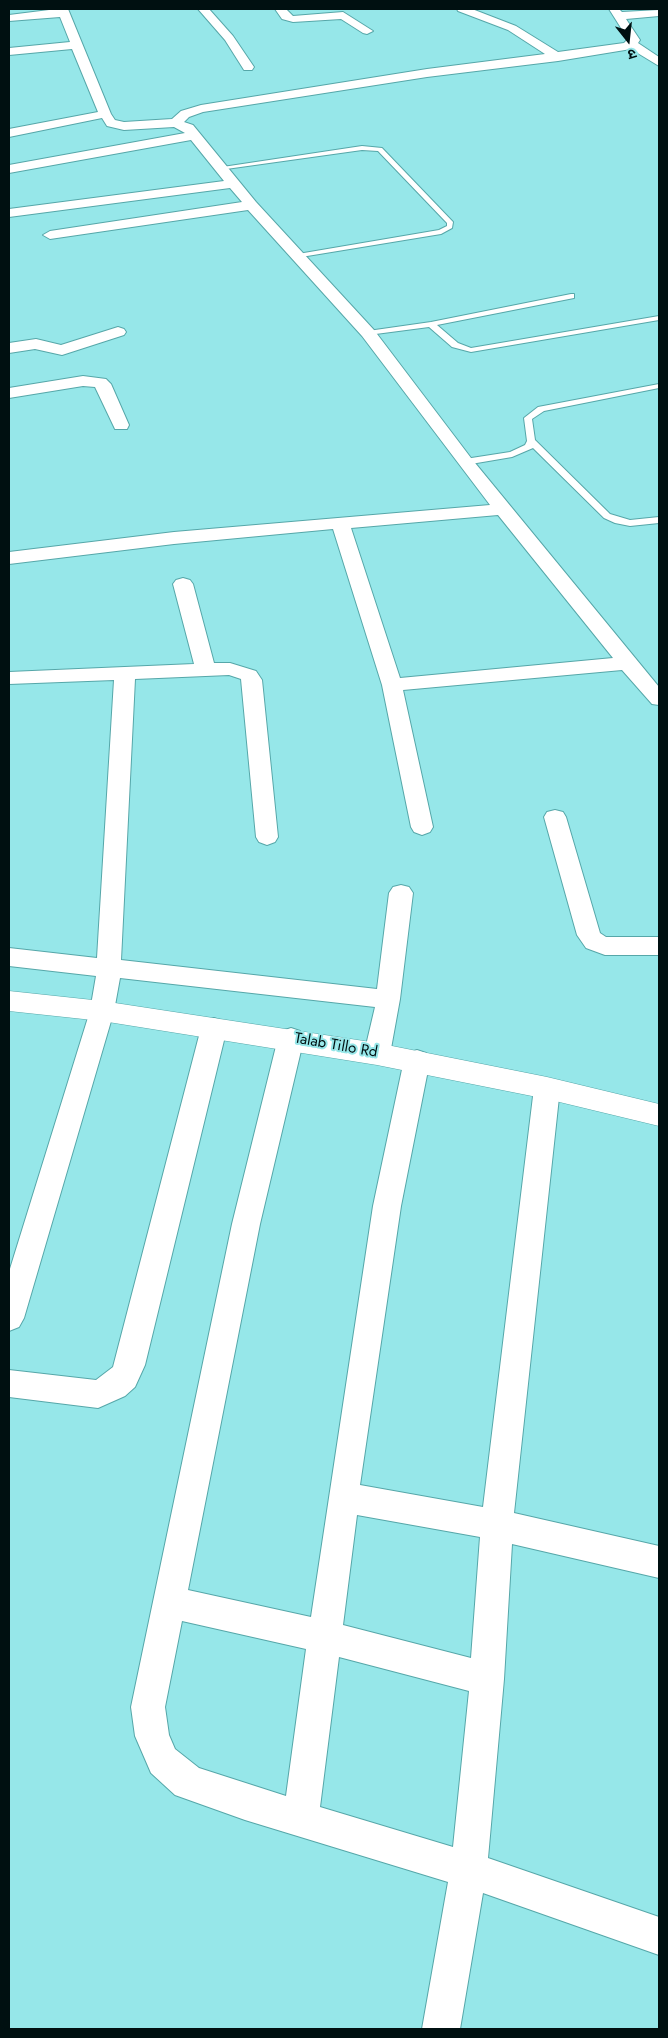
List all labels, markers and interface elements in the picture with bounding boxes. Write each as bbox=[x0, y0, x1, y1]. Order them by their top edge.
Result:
north arrow bbox=[603, 15, 653, 65]
text: उ bbox=[625, 44, 639, 65]
street label: Talab Tillo Rd bbox=[293, 1030, 379, 1062]

